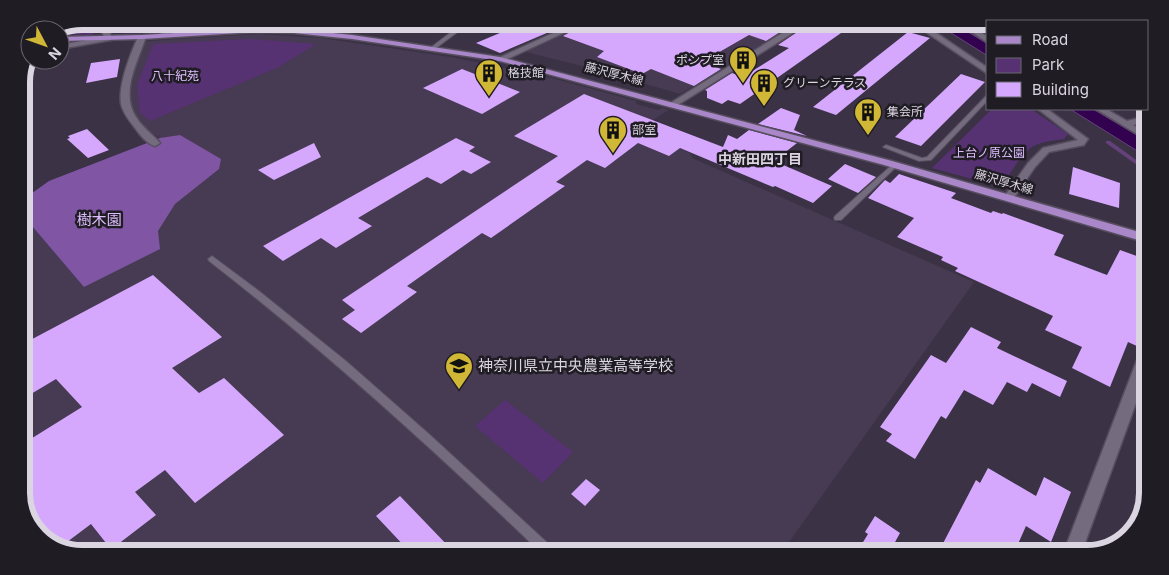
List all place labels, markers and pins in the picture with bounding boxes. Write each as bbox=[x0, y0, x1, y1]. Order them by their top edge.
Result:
building icon: ポンプ室 bbox=[728, 45, 758, 84]
place label: ポンプ室 bbox=[676, 52, 724, 67]
building icon: 格技館 bbox=[474, 58, 504, 97]
place label: 格技館 bbox=[508, 65, 544, 80]
building icon: グリーンテラス bbox=[749, 68, 779, 107]
place label: グリーンテラス bbox=[783, 75, 866, 90]
building icon: 集会所 bbox=[853, 97, 883, 136]
place label: 集会所 bbox=[887, 104, 923, 119]
building icon: 部室 bbox=[598, 115, 628, 154]
place label: 部室 bbox=[632, 122, 656, 137]
school or university icon: 神奈川県立中央農業高等学校 bbox=[444, 351, 474, 390]
place label: 神奈川県立中央農業高等学校 bbox=[478, 356, 673, 375]

